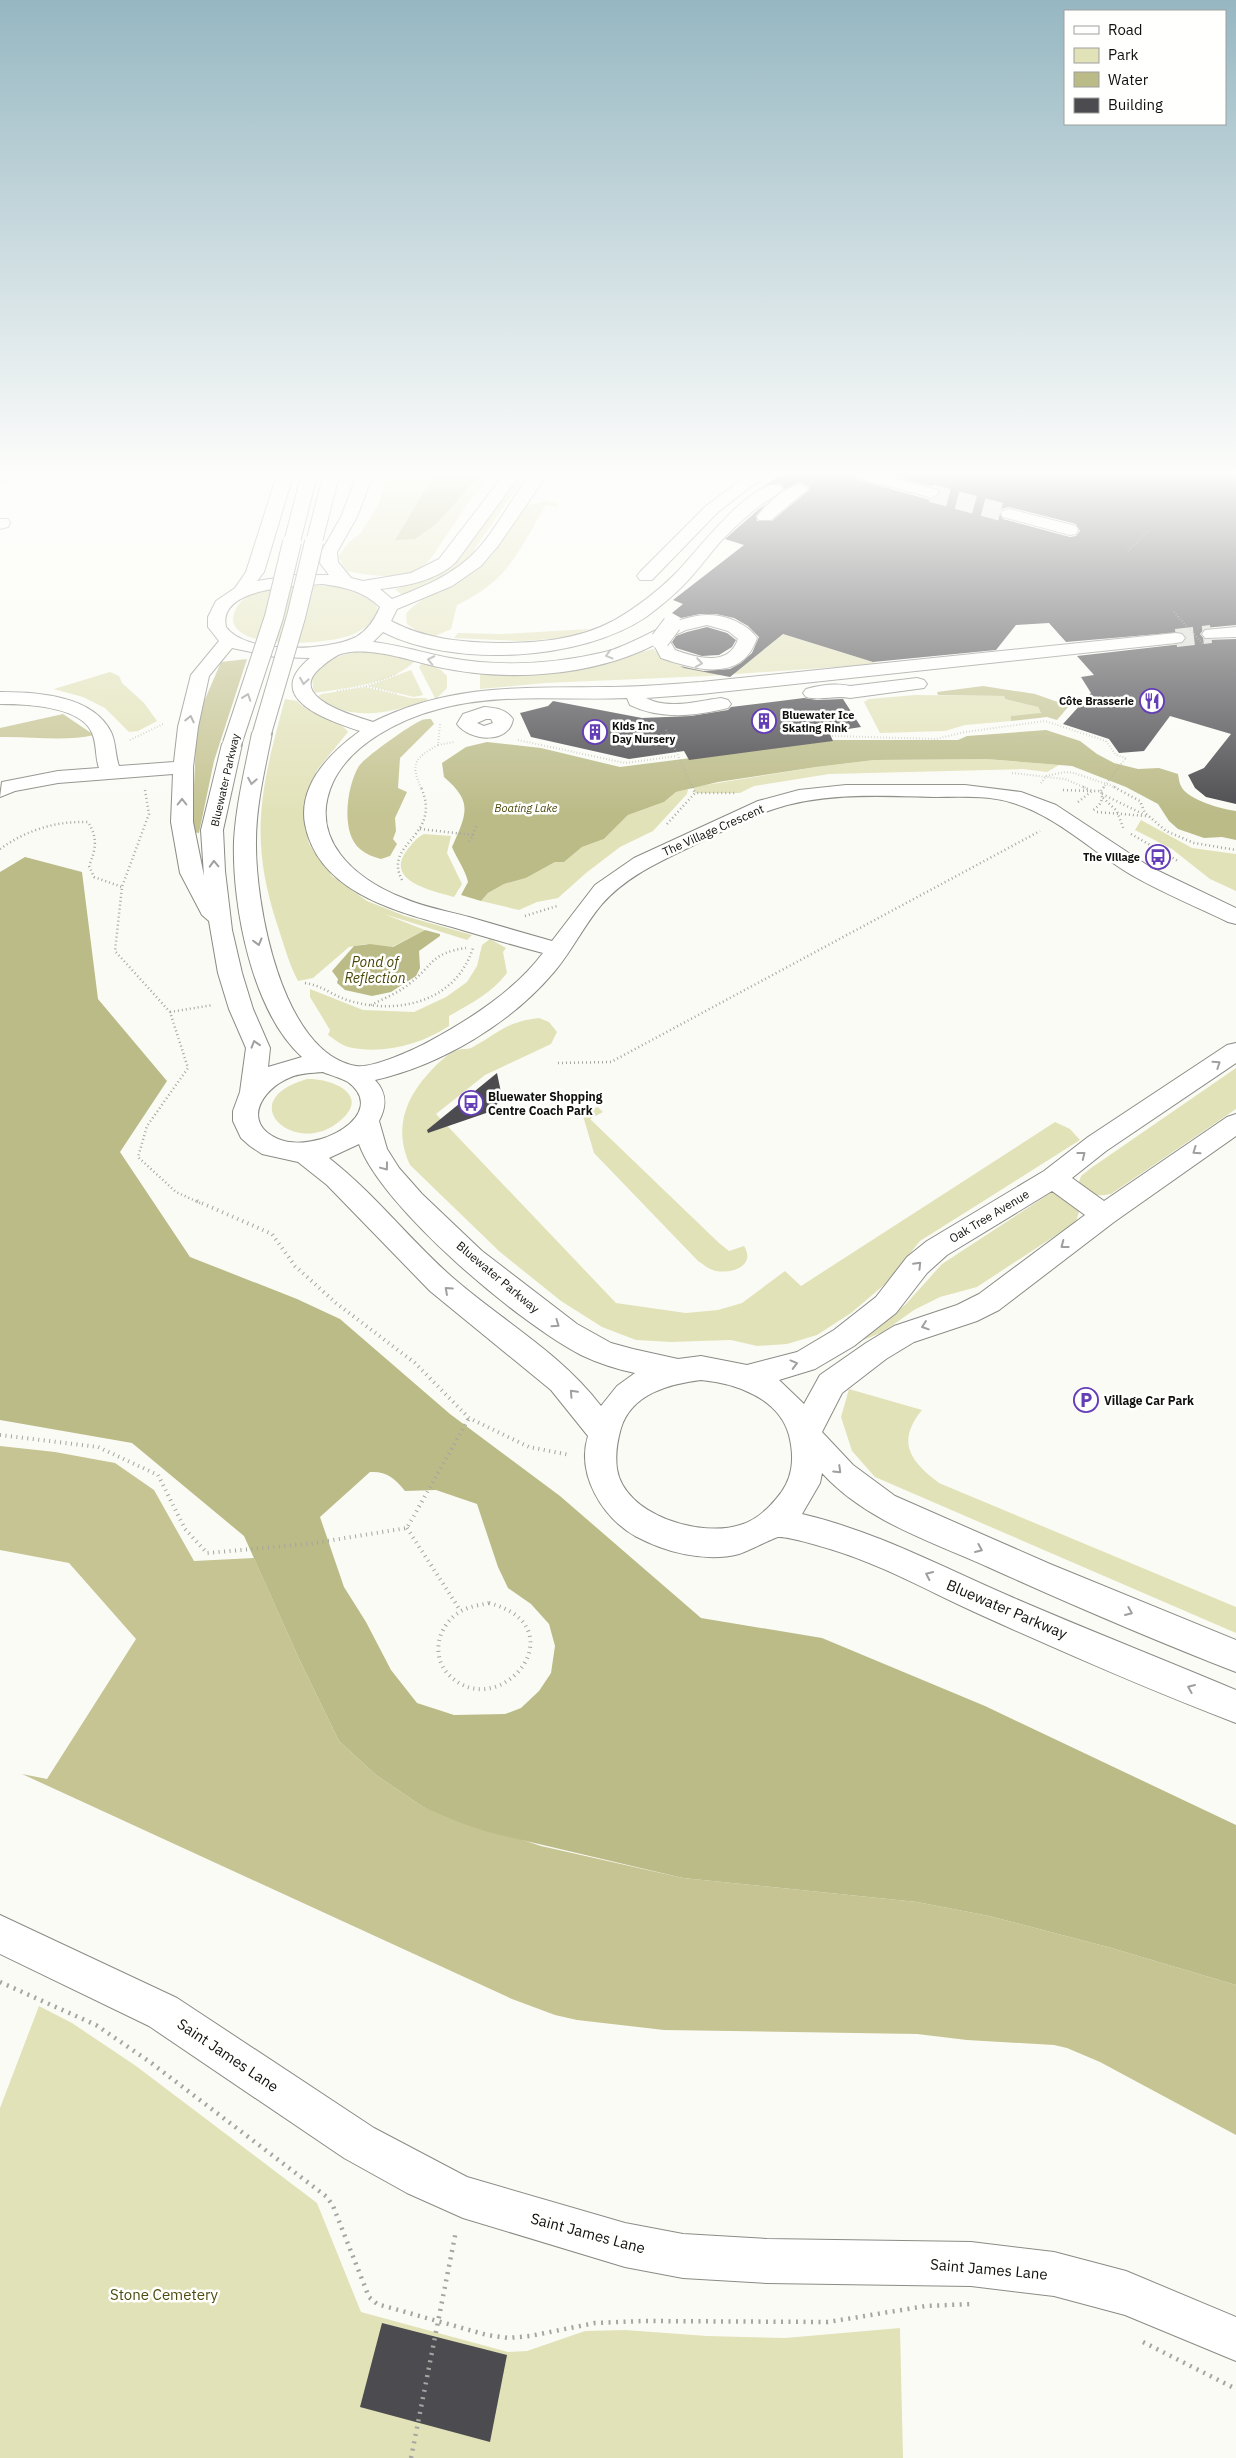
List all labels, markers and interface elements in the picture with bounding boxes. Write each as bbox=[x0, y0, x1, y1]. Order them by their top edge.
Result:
legend bbox=[1064, 10, 1226, 125]
text: Road bbox=[1108, 20, 1143, 39]
text: Park bbox=[1108, 45, 1138, 64]
text: Water bbox=[1108, 70, 1149, 89]
text: Building bbox=[1108, 95, 1163, 114]
one-way arrow bbox=[605, 649, 614, 660]
one-way arrow bbox=[427, 655, 436, 666]
one-way arrow bbox=[694, 657, 703, 667]
one-way arrow bbox=[299, 678, 310, 686]
restaurant icon: Côte Brasserie bbox=[1139, 688, 1165, 714]
one-way arrow bbox=[242, 694, 252, 702]
place label: Côte Brasserie bbox=[1059, 694, 1134, 708]
building icon: Bluewater Ice Skating Rink bbox=[751, 708, 777, 734]
place label: Bluewater Ice Skating Rink bbox=[782, 708, 855, 735]
one-way arrow bbox=[184, 715, 195, 724]
building icon: Kids Inc Day Nursery bbox=[582, 719, 608, 745]
place label: Kids Inc Day Nursery bbox=[612, 719, 676, 746]
street label: Bluewater Parkway bbox=[207, 732, 243, 828]
one-way arrow bbox=[248, 777, 258, 785]
one-way arrow bbox=[177, 797, 187, 805]
water label: Boating Lake bbox=[495, 801, 558, 815]
street label: The Village Crescent bbox=[660, 801, 766, 859]
bus stop icon: The Village bbox=[1145, 844, 1171, 870]
place label: The Village bbox=[1083, 850, 1140, 864]
one-way arrow bbox=[208, 860, 219, 868]
one-way arrow bbox=[252, 937, 262, 945]
water label: Pond of Reflection bbox=[344, 953, 406, 987]
one-way arrow bbox=[251, 1040, 261, 1049]
one-way arrow bbox=[1211, 1061, 1220, 1070]
place label: Bluewater Shopping Centre Coach Park bbox=[488, 1089, 603, 1118]
bus stop icon: Bluewater Shopping Centre Coach Park bbox=[458, 1090, 484, 1116]
one-way arrow bbox=[1192, 1145, 1202, 1154]
one-way arrow bbox=[1076, 1153, 1085, 1161]
one-way arrow bbox=[379, 1161, 388, 1171]
street label: Oak Tree Avenue bbox=[946, 1186, 1032, 1246]
street label: Bluewater Parkway bbox=[453, 1238, 543, 1316]
one-way arrow bbox=[1061, 1240, 1070, 1248]
one-way arrow bbox=[912, 1261, 921, 1270]
one-way arrow bbox=[445, 1287, 454, 1296]
one-way arrow bbox=[550, 1318, 560, 1327]
one-way arrow bbox=[921, 1321, 929, 1331]
one-way arrow bbox=[789, 1360, 797, 1370]
parking icon: Village Car Park bbox=[1073, 1387, 1099, 1413]
one-way arrow bbox=[570, 1390, 579, 1399]
place label: Village Car Park bbox=[1104, 1393, 1194, 1408]
one-way arrow bbox=[833, 1464, 842, 1473]
one-way arrow bbox=[974, 1542, 983, 1553]
one-way arrow bbox=[925, 1571, 934, 1582]
street label: Bluewater Parkway bbox=[944, 1575, 1071, 1643]
one-way arrow bbox=[1124, 1606, 1133, 1617]
one-way arrow bbox=[1187, 1683, 1196, 1694]
street label: Saint James Lane bbox=[174, 2014, 282, 2096]
street label: Saint James Lane bbox=[529, 2209, 647, 2257]
street label: Saint James Lane bbox=[929, 2254, 1049, 2284]
park label: Stone Cemetery bbox=[110, 2285, 219, 2304]

